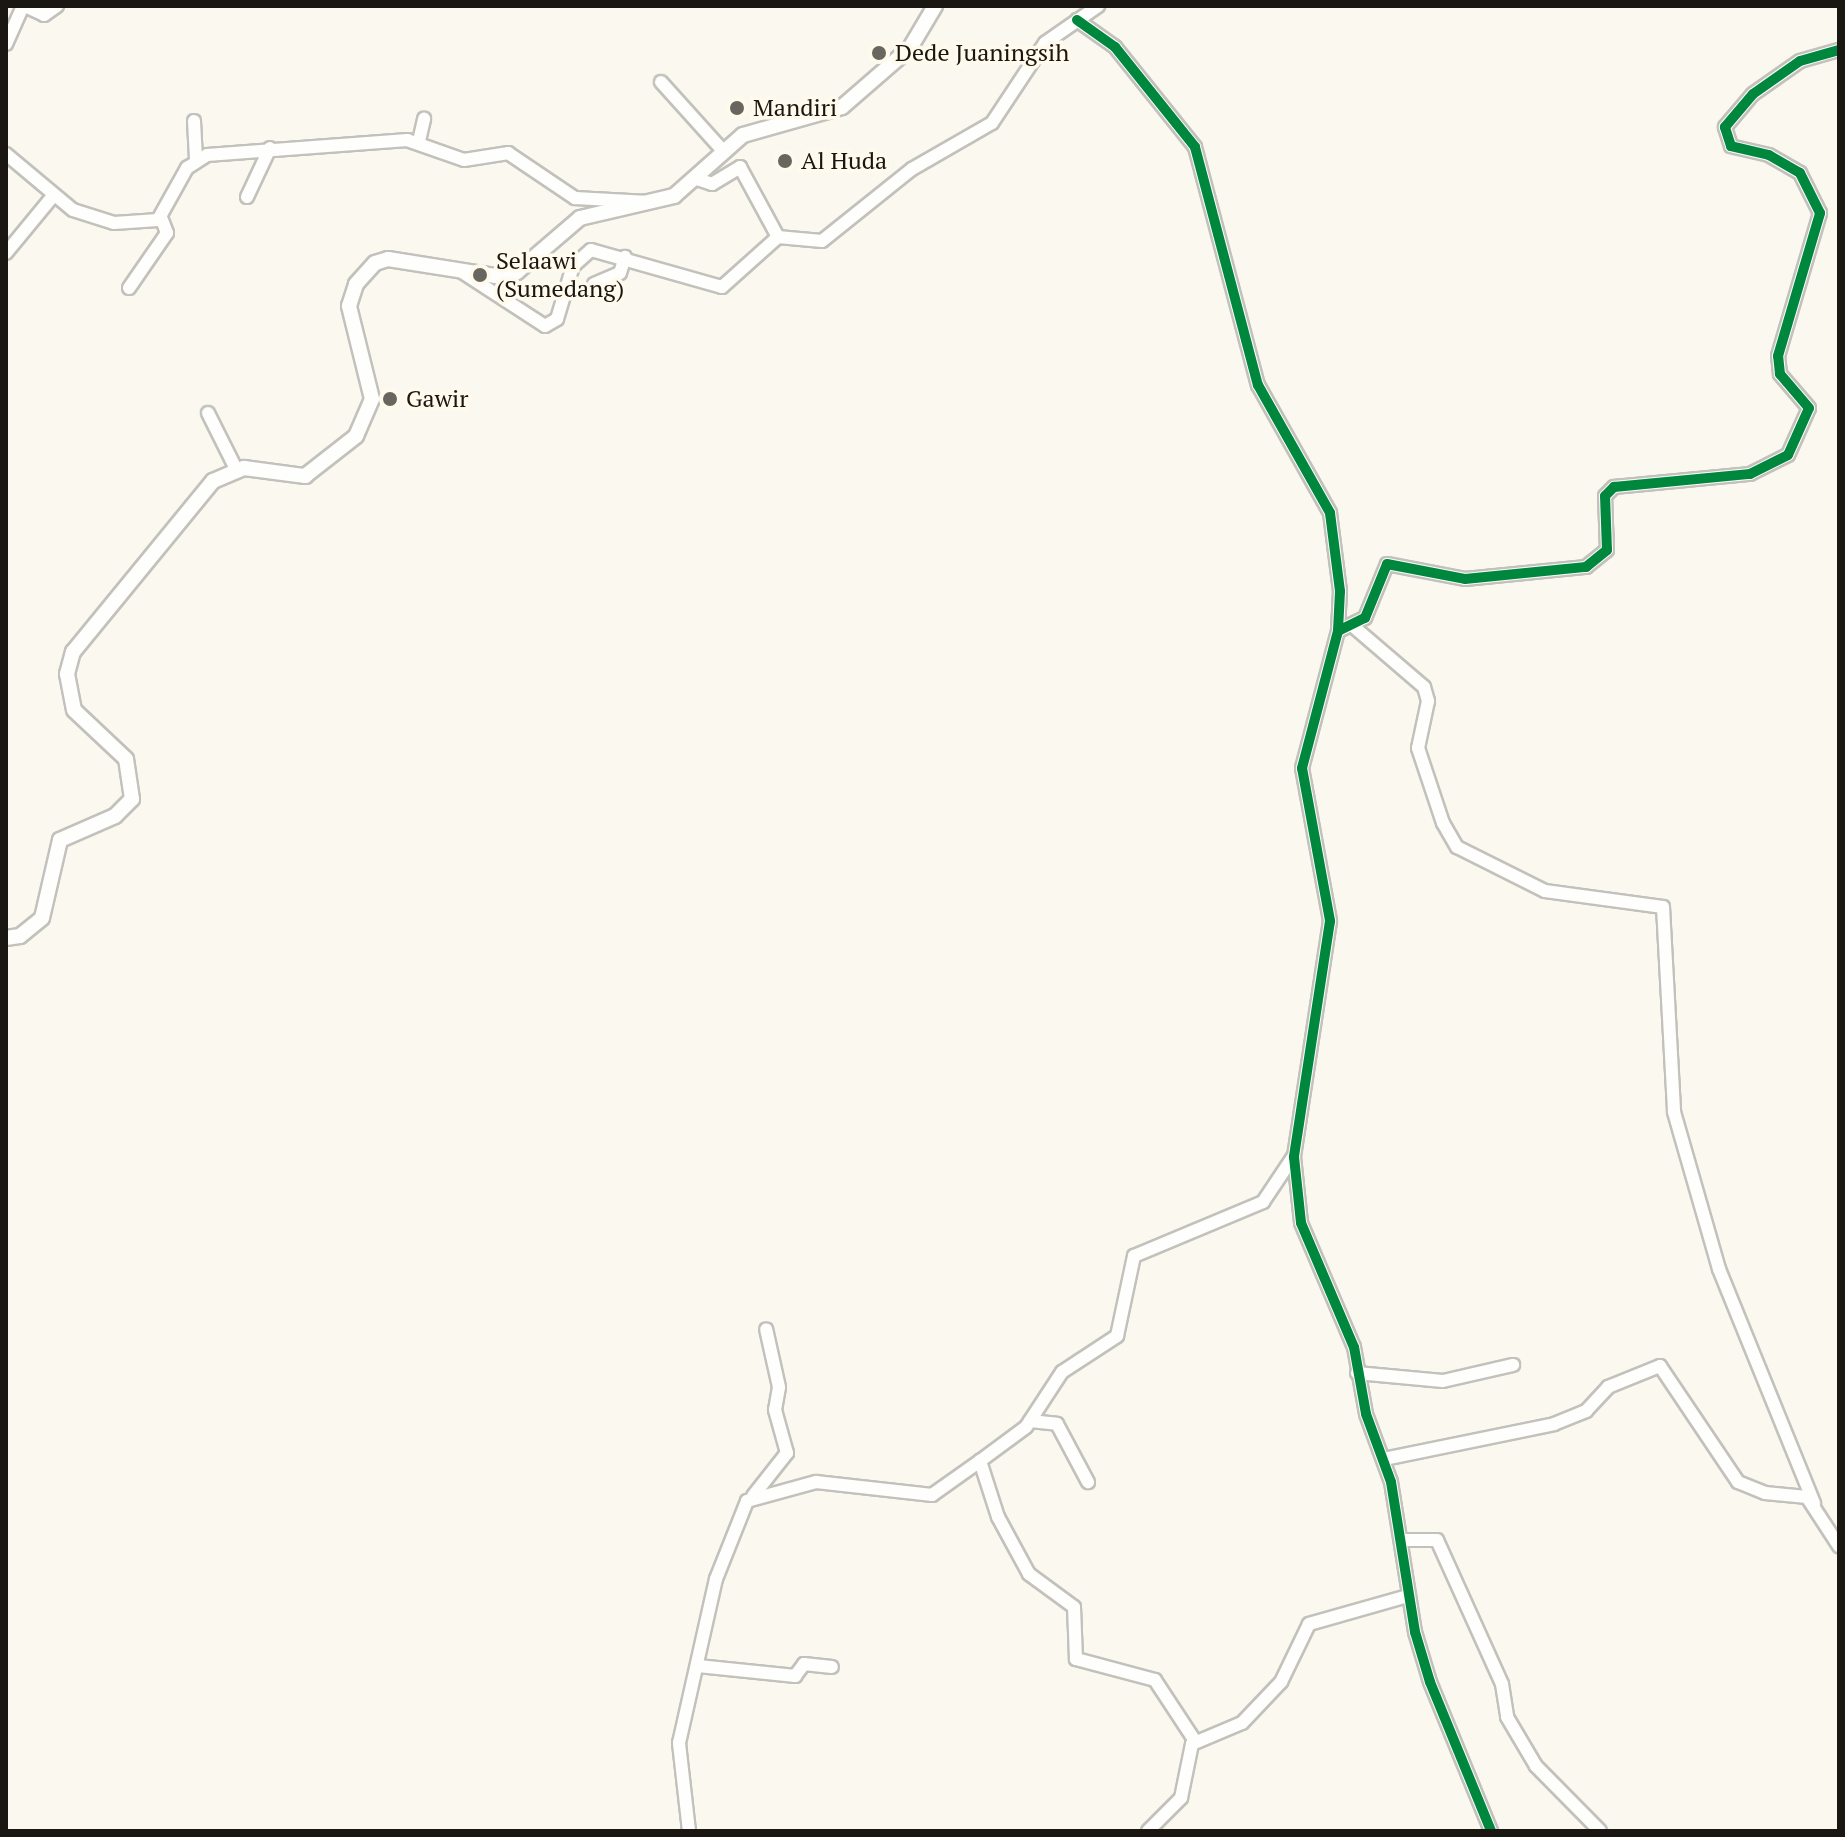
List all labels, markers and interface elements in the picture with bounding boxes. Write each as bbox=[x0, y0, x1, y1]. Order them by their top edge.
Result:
place label: Dede Juaningsih bbox=[895, 39, 1069, 67]
marker: Dede Juaningsih bbox=[870, 44, 888, 62]
place label: Mandiri bbox=[753, 94, 837, 122]
marker: Mandiri bbox=[728, 99, 746, 117]
place label: Al Huda bbox=[801, 147, 887, 175]
marker: Al Huda bbox=[776, 152, 794, 170]
place label: Selaawi (Sumedang) bbox=[496, 247, 624, 303]
marker: Selaawi (Sumedang) bbox=[471, 266, 489, 284]
place label: Gawir bbox=[406, 385, 469, 413]
marker: Gawir bbox=[381, 390, 399, 408]

